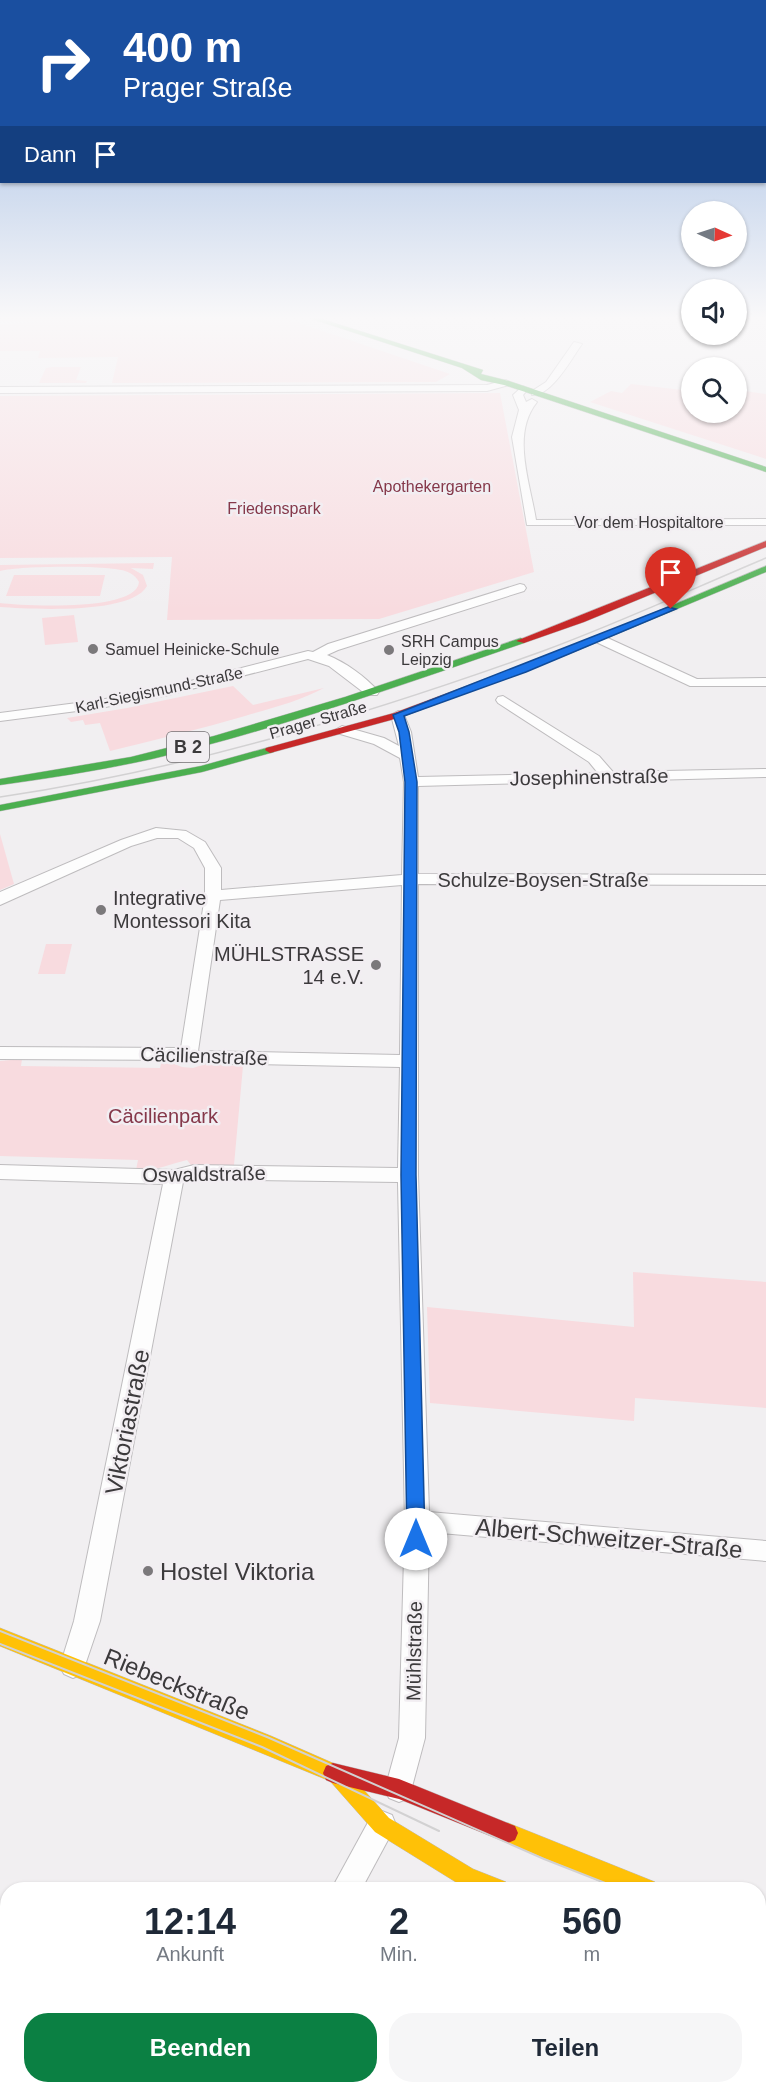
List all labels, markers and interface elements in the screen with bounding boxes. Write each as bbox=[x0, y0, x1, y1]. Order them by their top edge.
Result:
icon: right bbox=[24, 24, 102, 102]
text: 400 m bbox=[123, 24, 242, 71]
text: Prager Straße bbox=[123, 73, 293, 103]
icon: arrive bbox=[89, 138, 122, 171]
text: Dann bbox=[24, 142, 77, 167]
north arrow bbox=[681, 201, 747, 267]
map controls bbox=[681, 201, 747, 423]
button: sound bbox=[681, 279, 747, 345]
button: search bbox=[681, 357, 747, 423]
park label: Apothekergarten bbox=[373, 478, 491, 495]
park label: Friedenspark bbox=[227, 500, 322, 517]
street label: Vor dem Hospitaltore bbox=[574, 514, 724, 531]
pin bbox=[645, 547, 696, 609]
icon: arrive bbox=[654, 556, 687, 589]
place label: SRH Campus Leipzig bbox=[401, 633, 499, 668]
place label: Samuel Heinicke-Schule bbox=[105, 641, 279, 658]
marker: Samuel Heinicke-Schule bbox=[86, 642, 100, 656]
marker: SRH Campus Leipzig bbox=[382, 643, 396, 657]
street label: Karl-Siegismund-Straße bbox=[74, 664, 244, 716]
street label: Prager Straße bbox=[267, 698, 369, 742]
road number: B 2 bbox=[167, 732, 209, 762]
street label: Josephinenstraße bbox=[509, 765, 669, 789]
street label: Schulze-Boysen-Straße bbox=[437, 869, 649, 891]
place label: Integrative Montessori Kita bbox=[113, 887, 252, 932]
marker: Integrative Montessori Kita bbox=[94, 903, 108, 917]
place label: MÜHLSTRASSE 14 e.V. bbox=[214, 943, 364, 988]
marker: MÜHLSTRASSE 14 e.V. bbox=[369, 958, 383, 972]
street label: Cäcilienstraße bbox=[140, 1043, 268, 1069]
park label: Cäcilienpark bbox=[108, 1105, 219, 1127]
street label: Oswaldstraße bbox=[142, 1162, 266, 1186]
street label: Viktoriastraße bbox=[100, 1347, 154, 1497]
position arrow bbox=[384, 1507, 448, 1571]
street label: Albert-Schweitzer-Straße bbox=[474, 1513, 744, 1563]
place label: Hostel Viktoria bbox=[160, 1558, 315, 1585]
marker: Hostel Viktoria bbox=[141, 1564, 155, 1578]
street label: Mühlstraße bbox=[402, 1601, 426, 1701]
street label: Riebeckstraße bbox=[100, 1643, 254, 1725]
text: 12:14 bbox=[144, 1901, 236, 1942]
text: 2 bbox=[389, 1901, 409, 1942]
text: 560 bbox=[562, 1901, 622, 1942]
text: Ankunft bbox=[156, 1943, 224, 1965]
text: Min. bbox=[380, 1943, 418, 1965]
text: m bbox=[584, 1943, 600, 1965]
button: Beenden bbox=[24, 2013, 377, 2082]
button: Teilen bbox=[389, 2013, 742, 2082]

